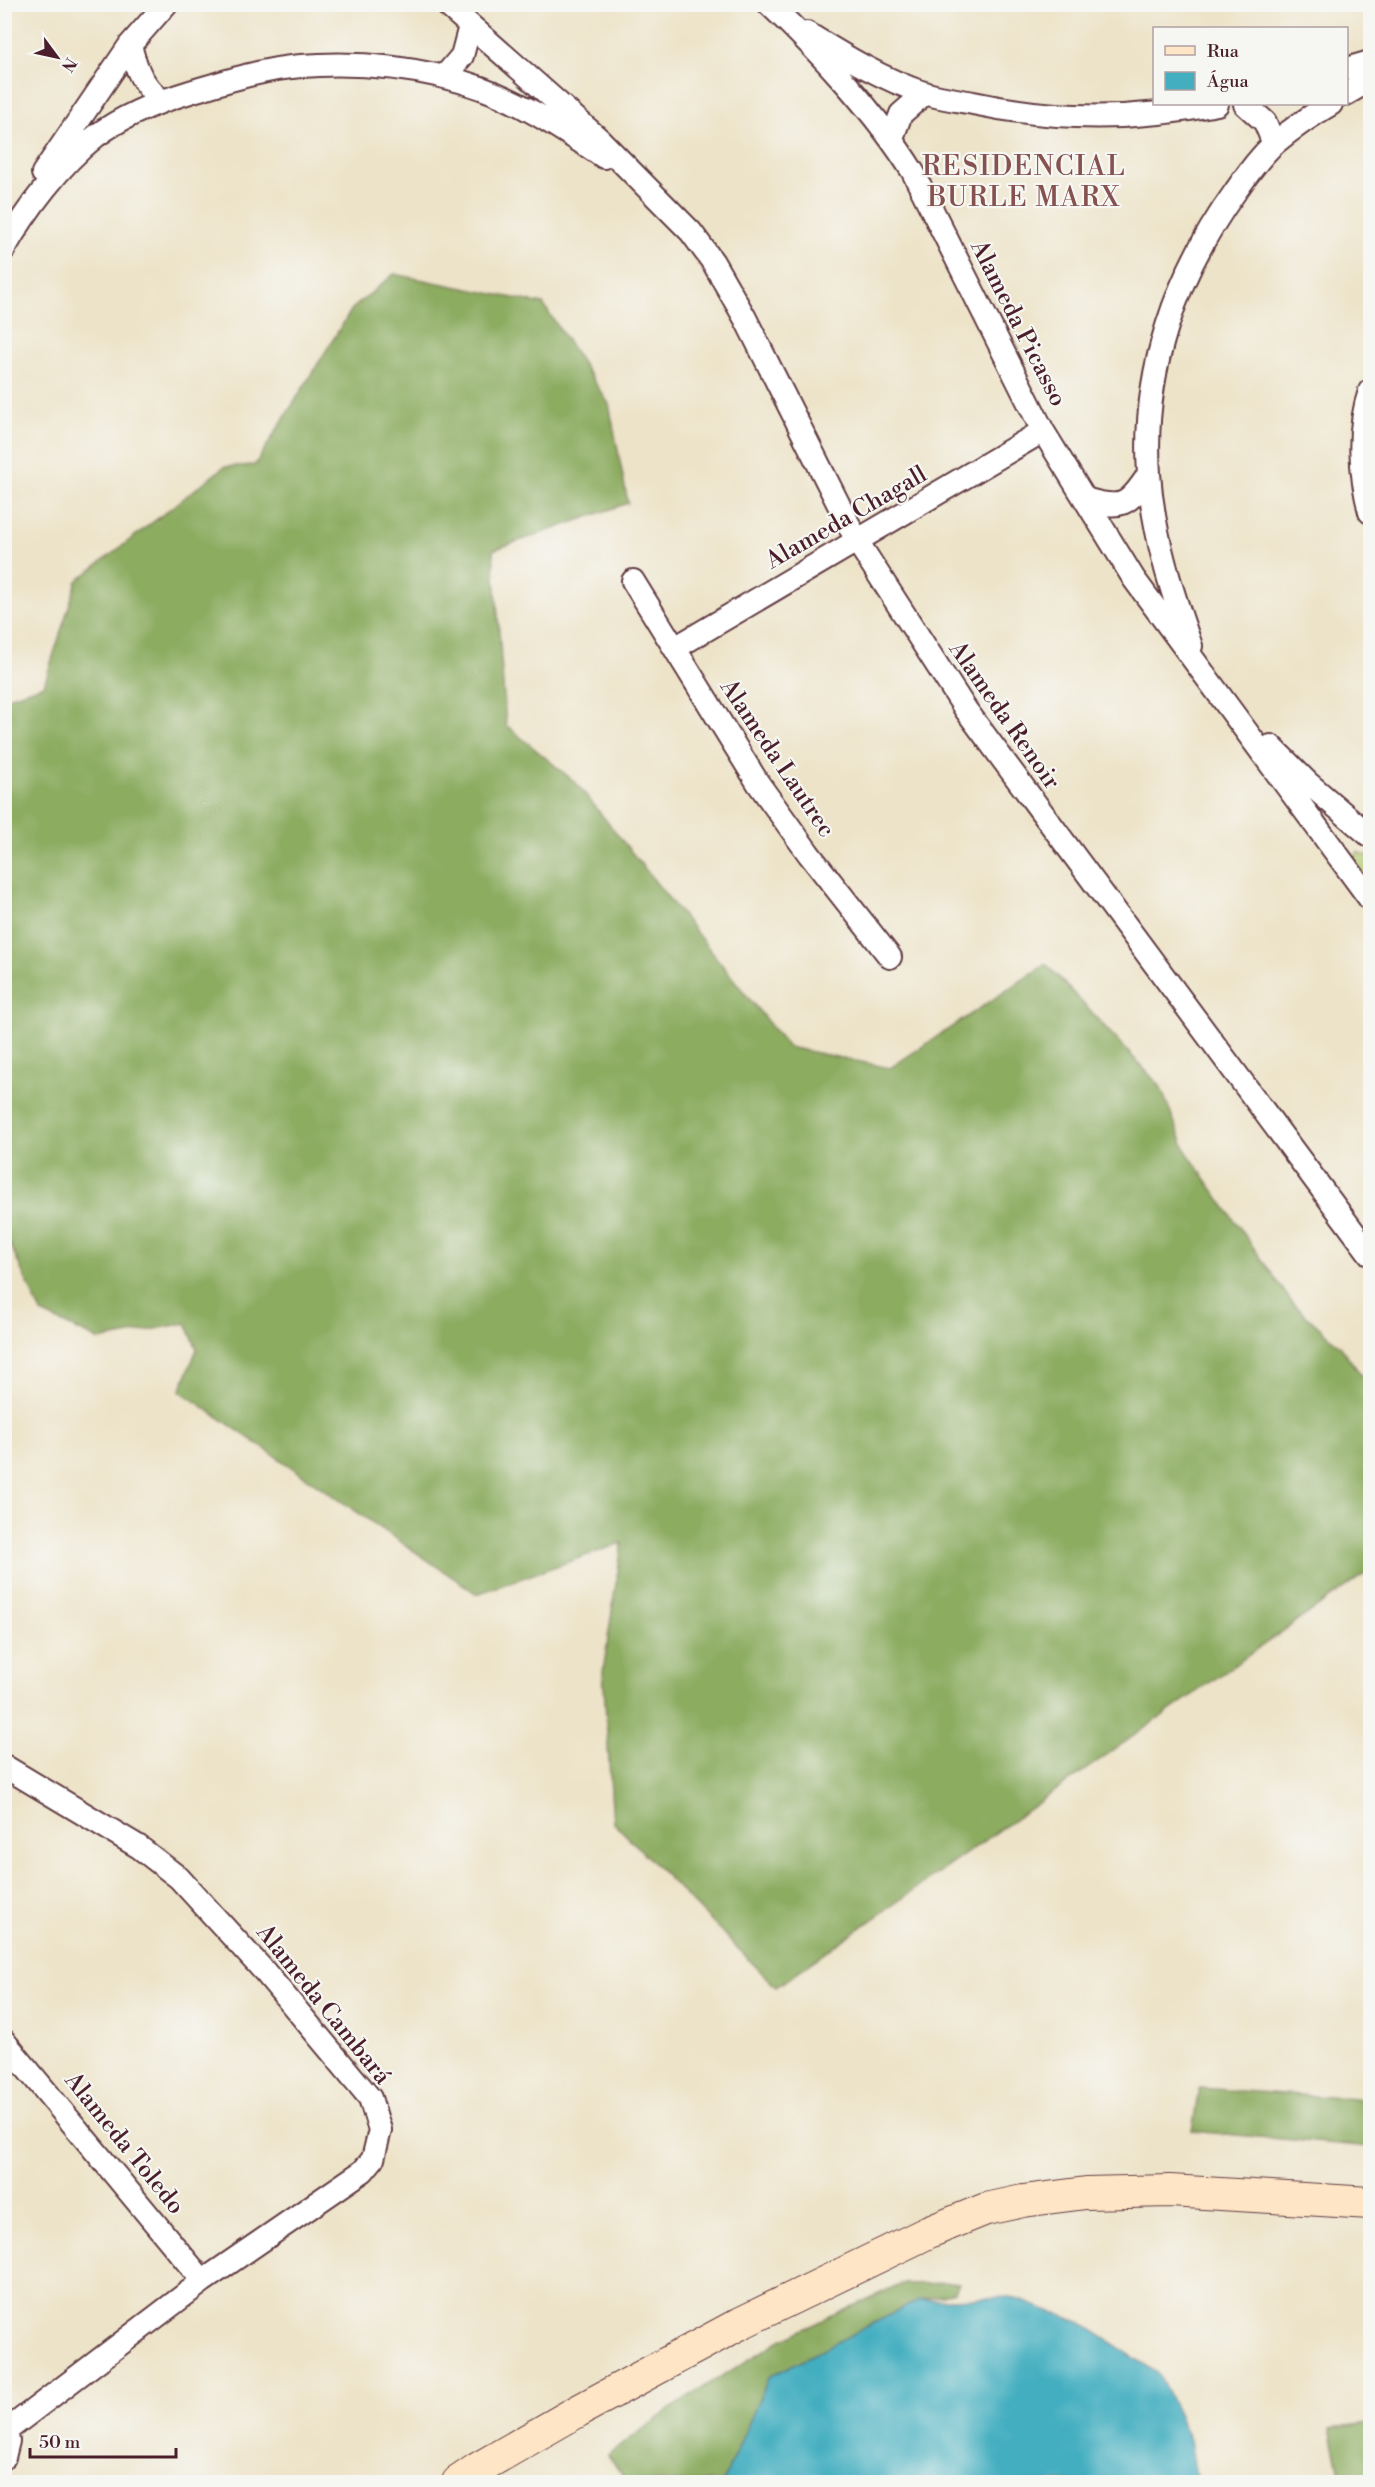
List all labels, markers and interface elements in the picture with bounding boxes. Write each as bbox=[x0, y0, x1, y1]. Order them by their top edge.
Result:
north arrow bbox=[27, 27, 87, 87]
legend bbox=[1153, 27, 1348, 105]
text: Rua bbox=[1207, 40, 1240, 63]
text: N bbox=[57, 54, 81, 76]
text: Água bbox=[1206, 70, 1249, 93]
district label: RESIDENCIAL BURLE MARX bbox=[922, 150, 1126, 215]
street label: Alameda Picasso bbox=[963, 234, 1073, 412]
street label: Alameda Chagall bbox=[760, 460, 933, 577]
street label: Alameda Renoir bbox=[941, 635, 1066, 796]
street label: Alameda Lautrec bbox=[713, 673, 841, 843]
street label: Alameda Cambará bbox=[249, 1918, 398, 2091]
street label: Alameda Toledo bbox=[57, 2066, 191, 2221]
scale bar bbox=[30, 2421, 176, 2459]
text: 50 m bbox=[39, 2431, 81, 2454]

